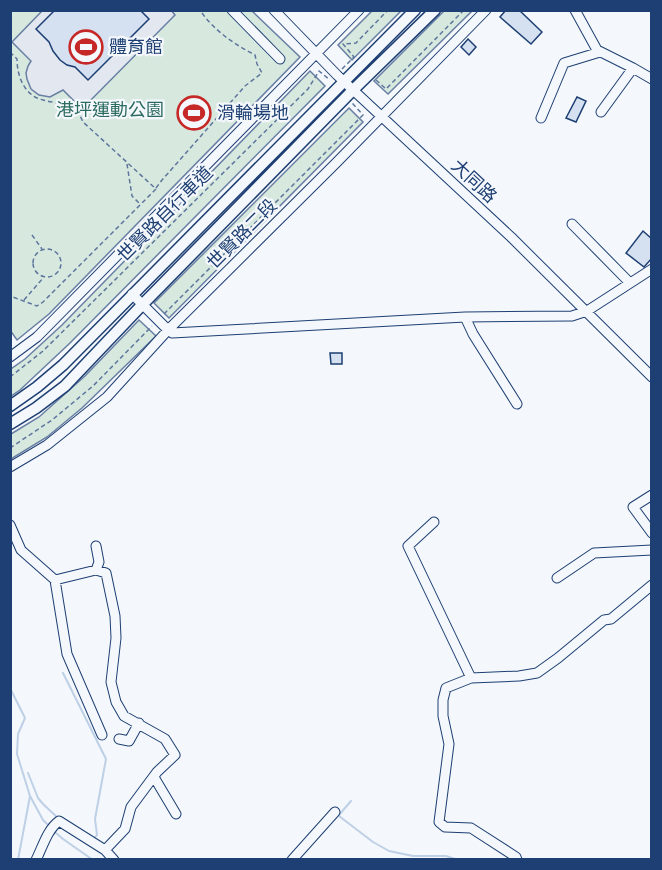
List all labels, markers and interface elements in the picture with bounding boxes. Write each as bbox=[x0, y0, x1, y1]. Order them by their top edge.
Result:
sports icon: 體育館 bbox=[68, 29, 104, 65]
place label: 體育館 bbox=[109, 36, 163, 58]
sports icon: 滑輪場地 bbox=[176, 95, 212, 131]
park label: 港坪運動公園 bbox=[56, 99, 164, 121]
place label: 滑輪場地 bbox=[217, 102, 289, 124]
street label: 大同路 bbox=[447, 155, 501, 207]
street label: 世賢路自行車道 bbox=[113, 162, 217, 266]
street label: 世賢路二段 bbox=[202, 194, 282, 274]

